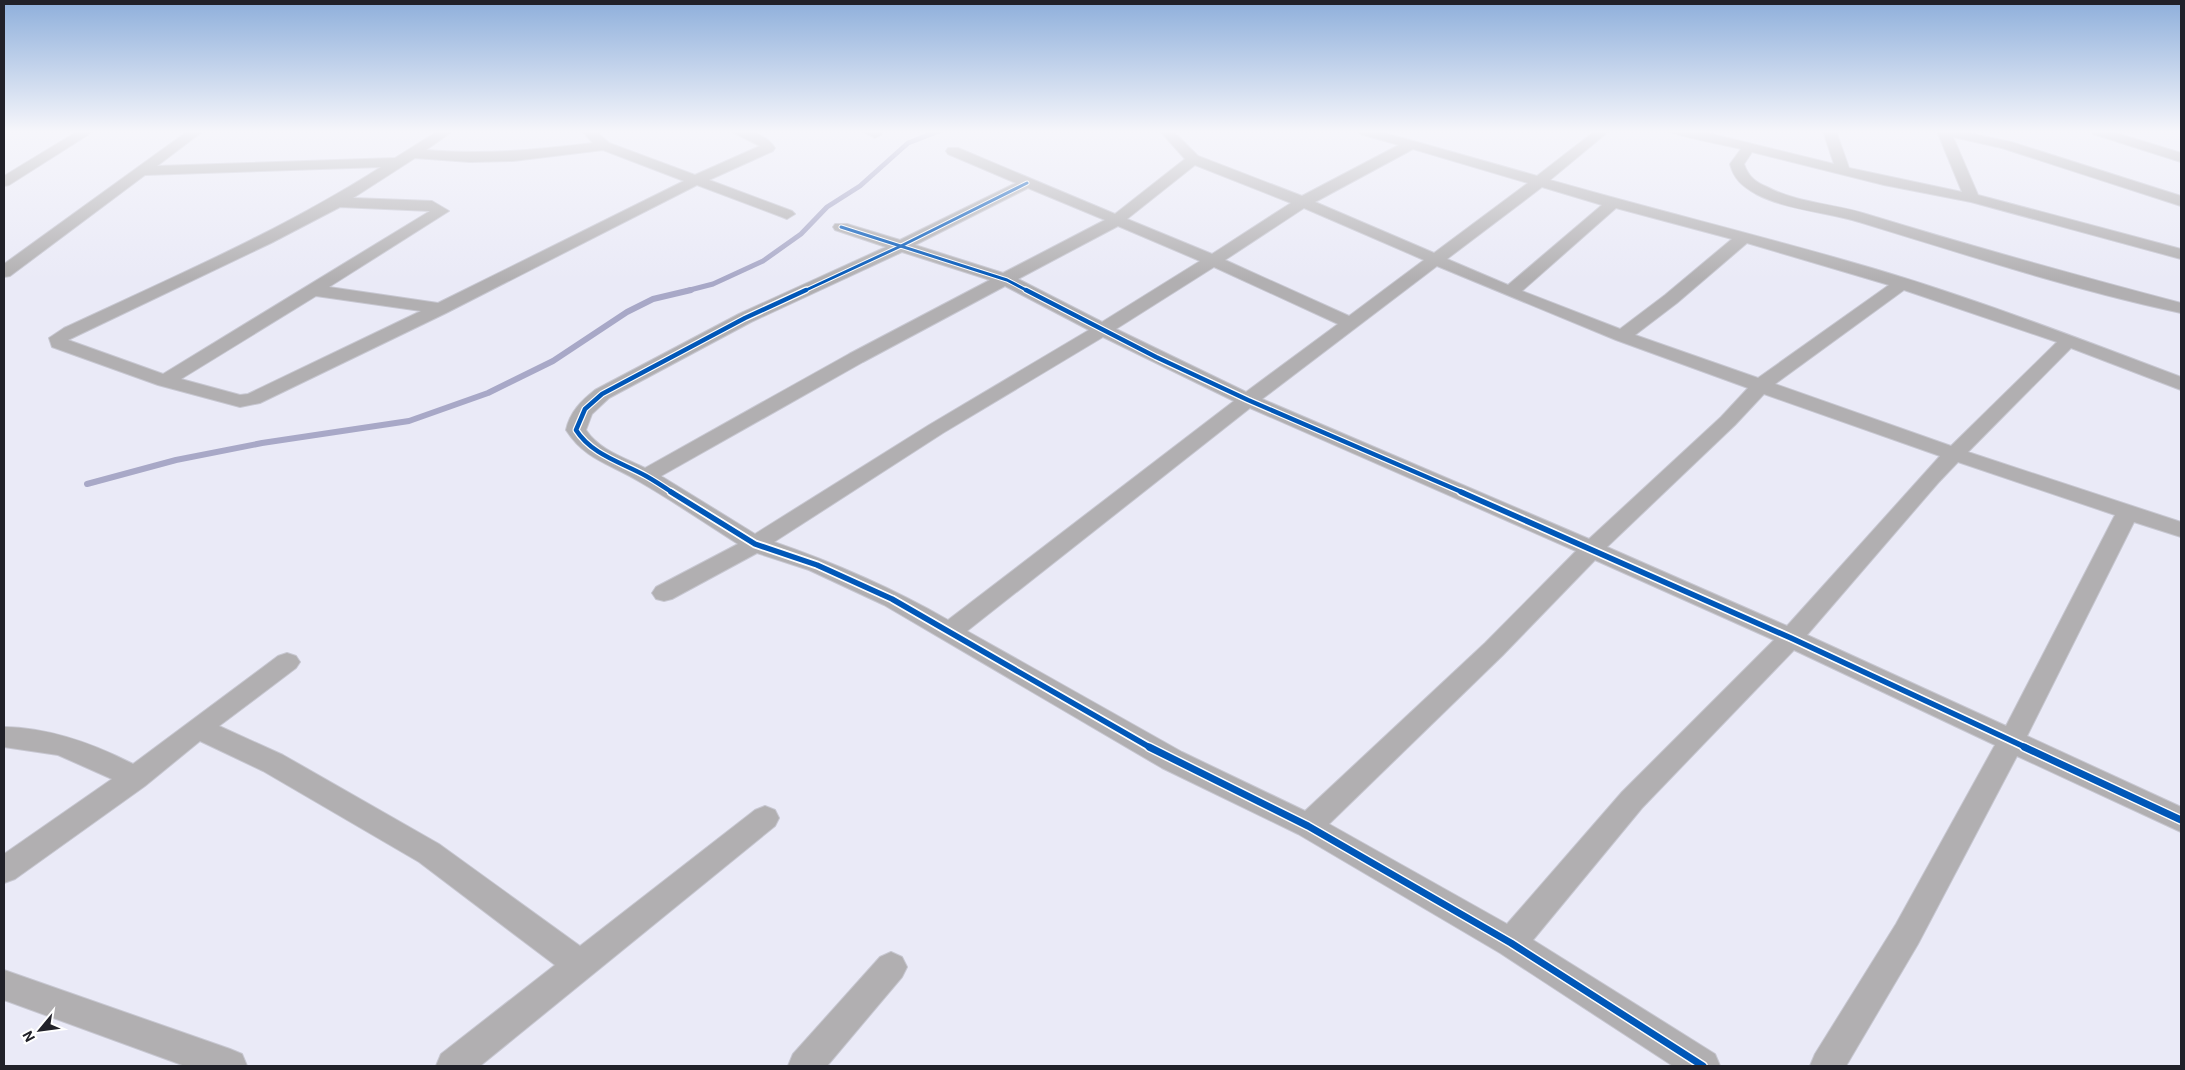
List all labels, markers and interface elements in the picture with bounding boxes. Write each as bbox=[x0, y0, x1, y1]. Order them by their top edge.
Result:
north arrow bbox=[15, 1005, 65, 1055]
text: N bbox=[19, 1028, 38, 1045]

